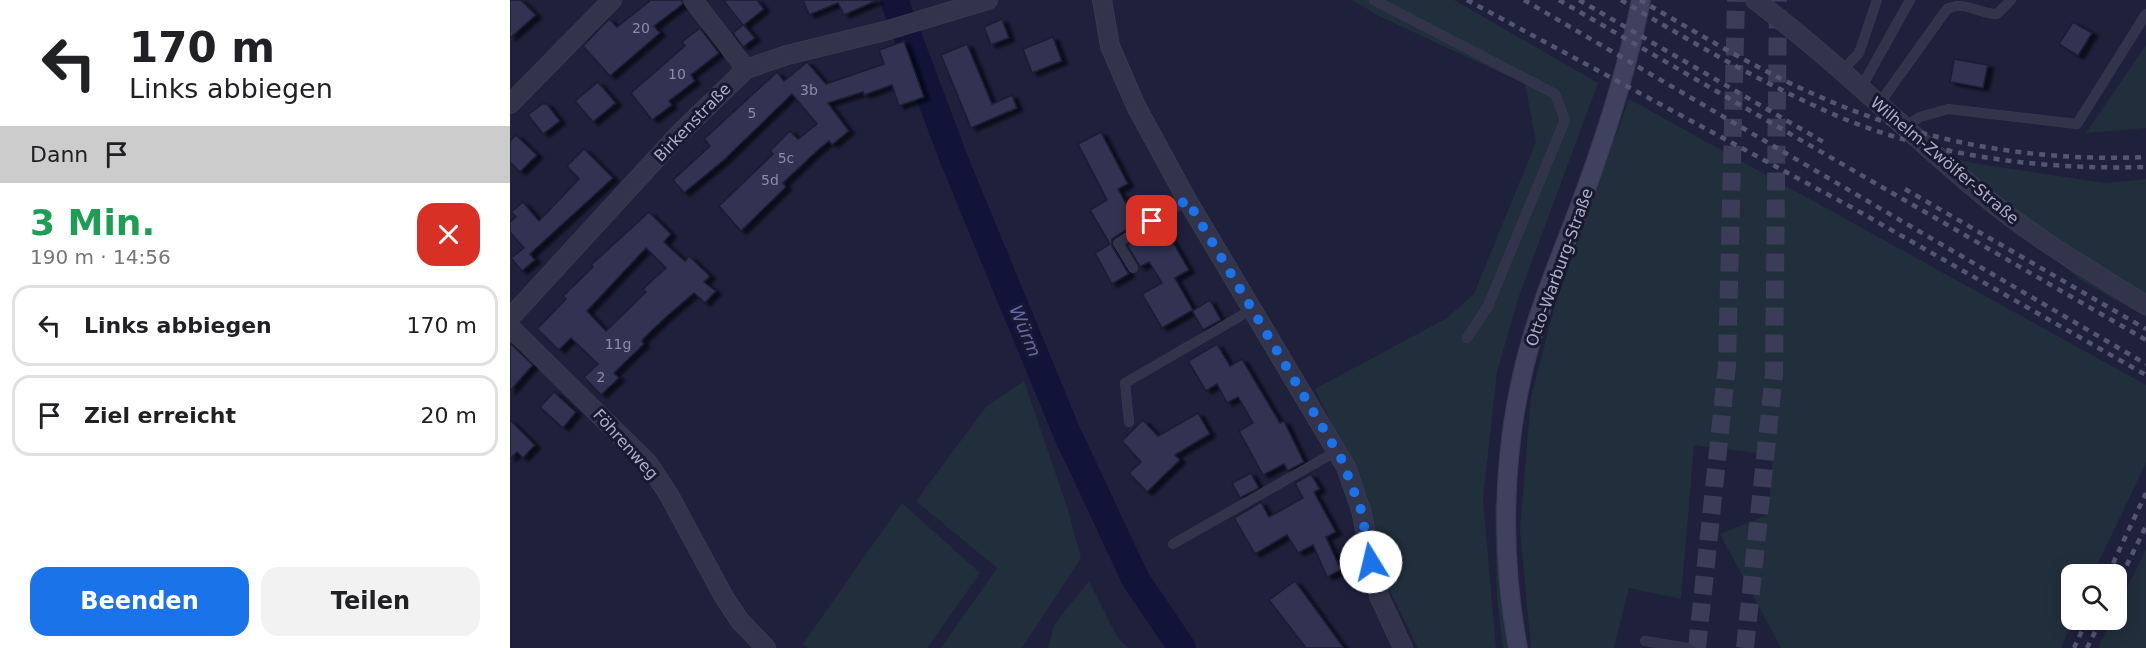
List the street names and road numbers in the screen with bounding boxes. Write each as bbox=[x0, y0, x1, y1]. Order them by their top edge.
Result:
street label: Birkenstraße bbox=[650, 79, 734, 165]
street label: Wilhelm-Zwölfer-Straße bbox=[1867, 93, 2023, 228]
street label: Otto-Warburg-Straße bbox=[1522, 186, 1597, 349]
street label: Föhrenweg bbox=[589, 405, 662, 483]

